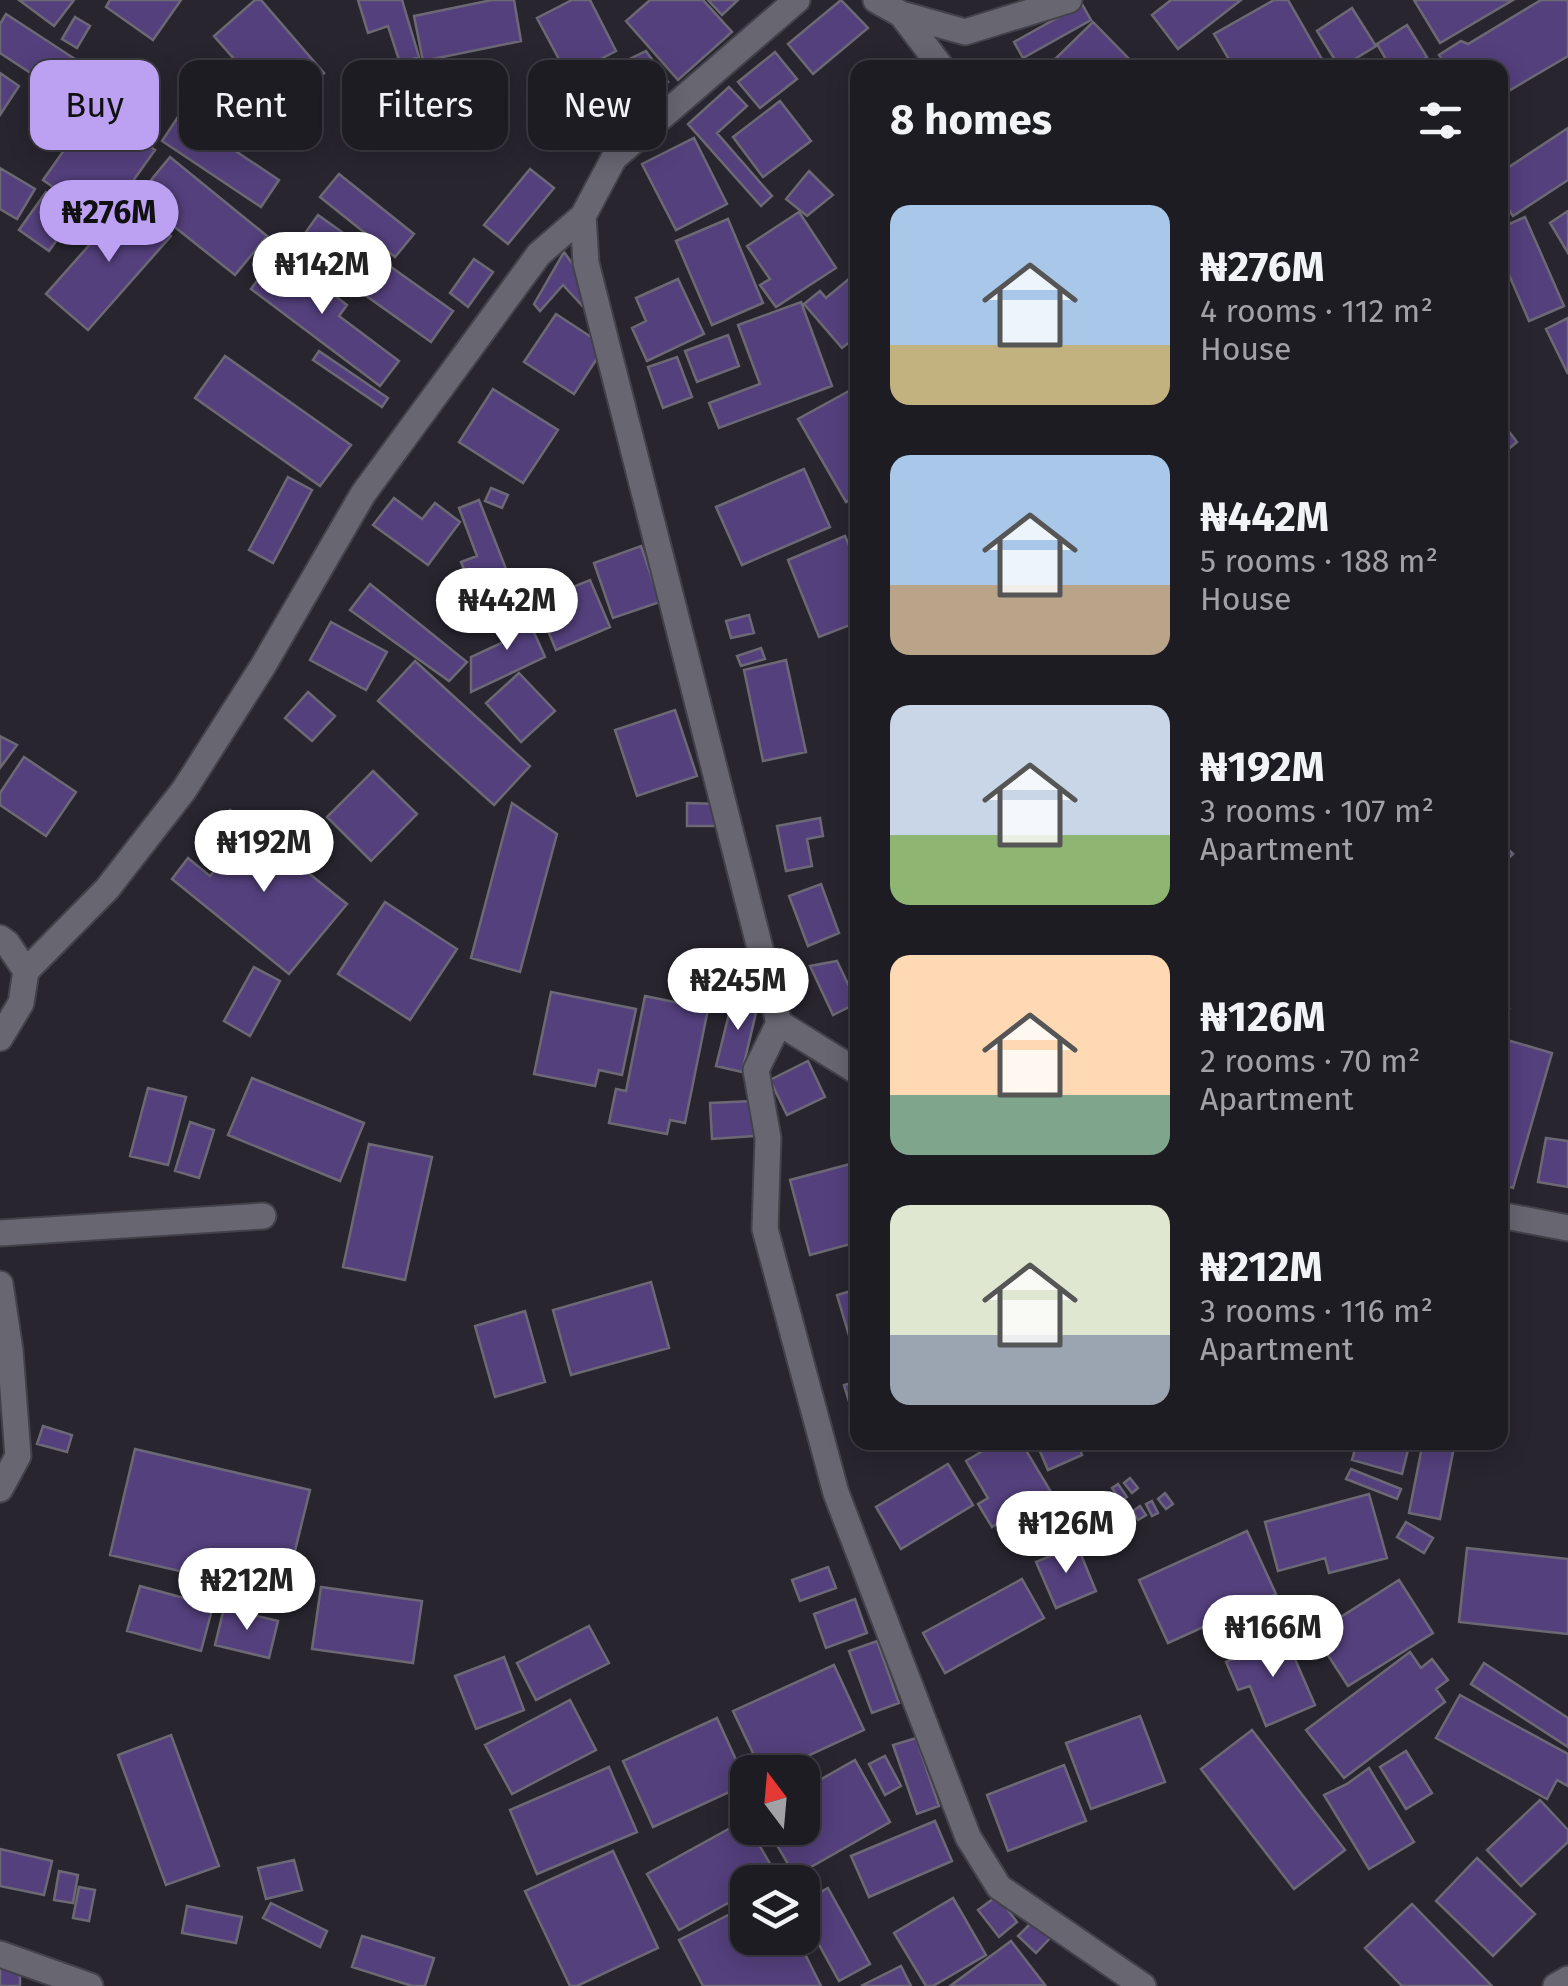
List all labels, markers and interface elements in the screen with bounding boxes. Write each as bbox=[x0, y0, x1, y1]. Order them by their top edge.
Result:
chip: Buy bbox=[30, 60, 159, 150]
chip: Rent bbox=[179, 60, 322, 150]
chip: Filters bbox=[342, 60, 508, 150]
chip: New bbox=[528, 60, 666, 150]
icon: filters bbox=[1413, 93, 1468, 148]
text: 8 homes bbox=[890, 95, 1052, 145]
pin: ₦276M bbox=[39, 180, 179, 265]
text: ₦276M bbox=[62, 193, 156, 231]
pin: ₦142M bbox=[252, 232, 392, 317]
text: ₦276M bbox=[1200, 242, 1324, 292]
text: ₦142M bbox=[275, 245, 369, 283]
icon: home bbox=[970, 245, 1090, 365]
text: 4 rooms · 112 m² bbox=[1200, 292, 1433, 330]
text: House bbox=[1200, 330, 1291, 368]
text: ₦442M bbox=[1200, 492, 1329, 542]
icon: home bbox=[970, 495, 1090, 615]
text: 5 rooms · 188 m² bbox=[1200, 542, 1438, 580]
pin: ₦442M bbox=[437, 568, 577, 653]
text: House bbox=[1200, 580, 1291, 618]
text: ₦442M bbox=[458, 581, 556, 619]
text: ₦192M bbox=[1200, 742, 1324, 792]
icon: home bbox=[970, 745, 1090, 865]
text: 3 rooms · 107 m² bbox=[1200, 792, 1434, 830]
pin: ₦192M bbox=[194, 810, 334, 895]
text: ₦192M bbox=[217, 823, 311, 861]
text: Apartment bbox=[1200, 830, 1354, 868]
pin: ₦245M bbox=[668, 948, 808, 1033]
text: ₦245M bbox=[690, 961, 786, 999]
text: ₦126M bbox=[1200, 992, 1325, 1042]
icon: home bbox=[970, 995, 1090, 1115]
text: 2 rooms · 70 m² bbox=[1200, 1042, 1420, 1080]
text: Apartment bbox=[1200, 1080, 1354, 1118]
text: ₦212M bbox=[1200, 1242, 1323, 1292]
icon: home bbox=[970, 1245, 1090, 1365]
text: 3 rooms · 116 m² bbox=[1200, 1292, 1433, 1330]
text: Apartment bbox=[1200, 1330, 1354, 1368]
pin: ₦126M bbox=[996, 1491, 1136, 1576]
text: ₦126M bbox=[1018, 1504, 1114, 1542]
pin: ₦212M bbox=[177, 1548, 317, 1633]
text: ₦212M bbox=[200, 1561, 294, 1599]
pin: ₦166M bbox=[1203, 1595, 1343, 1680]
text: ₦166M bbox=[1224, 1608, 1322, 1646]
north arrow bbox=[730, 1755, 820, 1845]
map controls bbox=[730, 1755, 820, 1955]
button: layers bbox=[730, 1865, 820, 1955]

